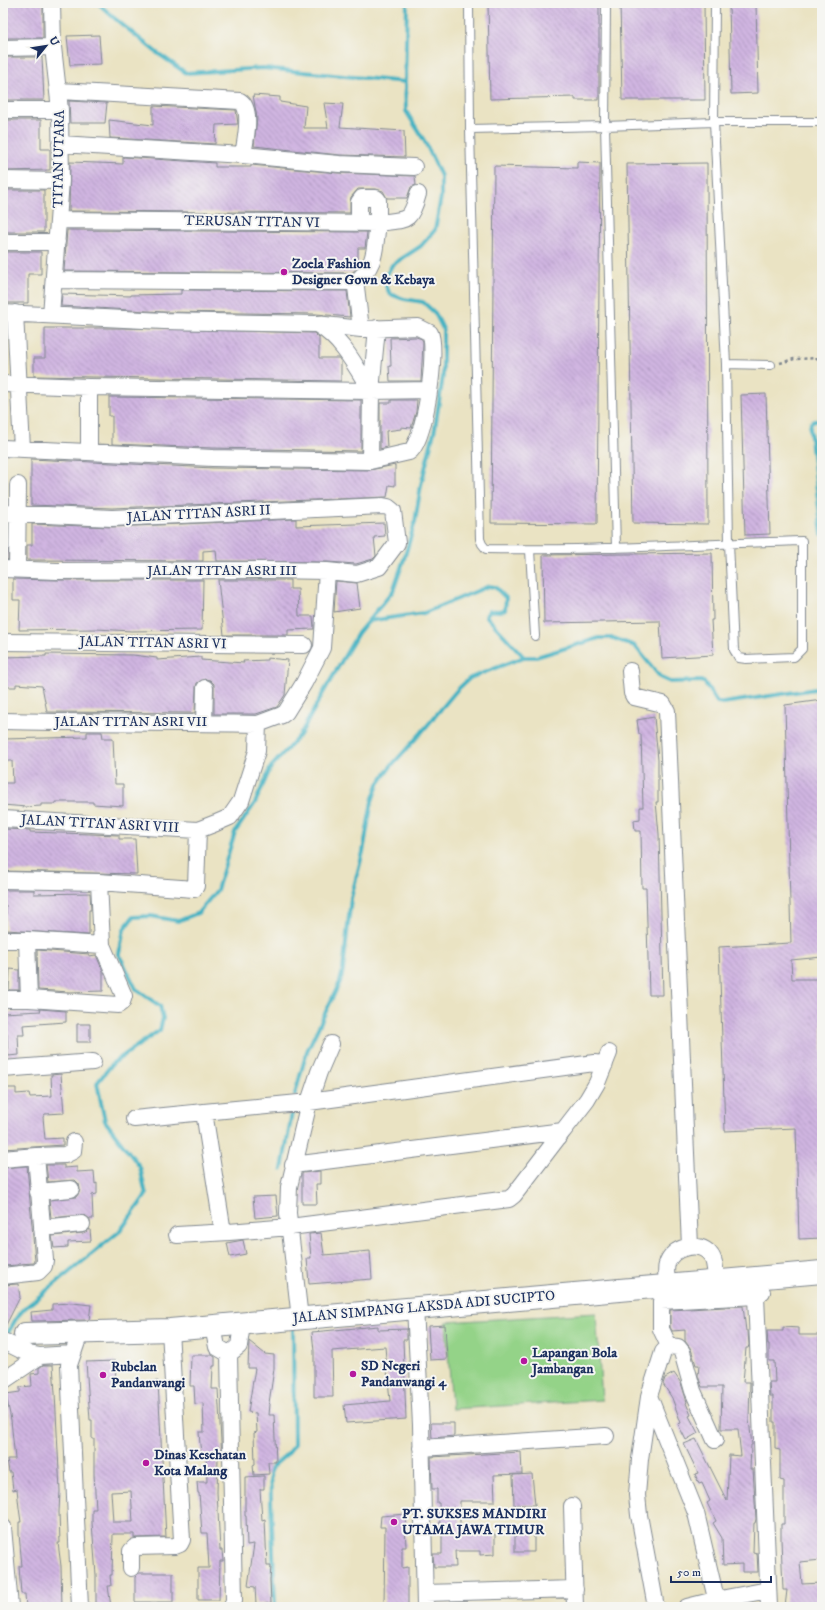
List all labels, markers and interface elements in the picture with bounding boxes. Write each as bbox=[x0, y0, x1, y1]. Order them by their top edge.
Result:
north arrow bbox=[26, 26, 66, 66]
text: U bbox=[46, 34, 62, 49]
street label: TITAN UTARA bbox=[49, 109, 69, 208]
street label: TERUSAN TITAN VI bbox=[184, 212, 320, 232]
place label: Zoela Fashion Designer Gown & Kebaya bbox=[292, 255, 436, 289]
marker: Zoela Fashion Designer Gown & Kebaya bbox=[279, 267, 289, 277]
street label: JALAN TITAN ASRI II bbox=[125, 501, 272, 527]
street label: JALAN TITAN ASRI III bbox=[145, 562, 297, 580]
street label: JALAN TITAN ASRI VI bbox=[77, 633, 227, 653]
street label: JALAN TITAN ASRI VII bbox=[53, 713, 208, 731]
street label: JALAN TITAN ASRI VIII bbox=[18, 811, 180, 837]
street label: JALAN SIMPANG LAKSDA ADI SUCIPTO bbox=[290, 1287, 556, 1328]
place label: Lapangan Bola Jambangan bbox=[530, 1344, 618, 1378]
marker: Lapangan Bola Jambangan bbox=[519, 1356, 529, 1366]
place label: SD Negeri Pandanwangi 4 bbox=[361, 1357, 447, 1391]
place label: Rubelan Pandanwangi bbox=[111, 1358, 186, 1392]
marker: SD Negeri Pandanwangi 4 bbox=[348, 1369, 358, 1379]
marker: Rubelan Pandanwangi bbox=[98, 1370, 108, 1380]
place label: Dinas Kesehatan Kota Malang bbox=[154, 1446, 247, 1480]
marker: Dinas Kesehatan Kota Malang bbox=[141, 1458, 151, 1468]
place label: PT. SUKSES MANDIRI UTAMA JAWA TIMUR bbox=[402, 1505, 547, 1539]
marker: PT. SUKSES MANDIRI UTAMA JAWA TIMUR bbox=[389, 1517, 399, 1527]
scale bar bbox=[671, 1558, 771, 1584]
text: 50 m bbox=[677, 1565, 701, 1580]

